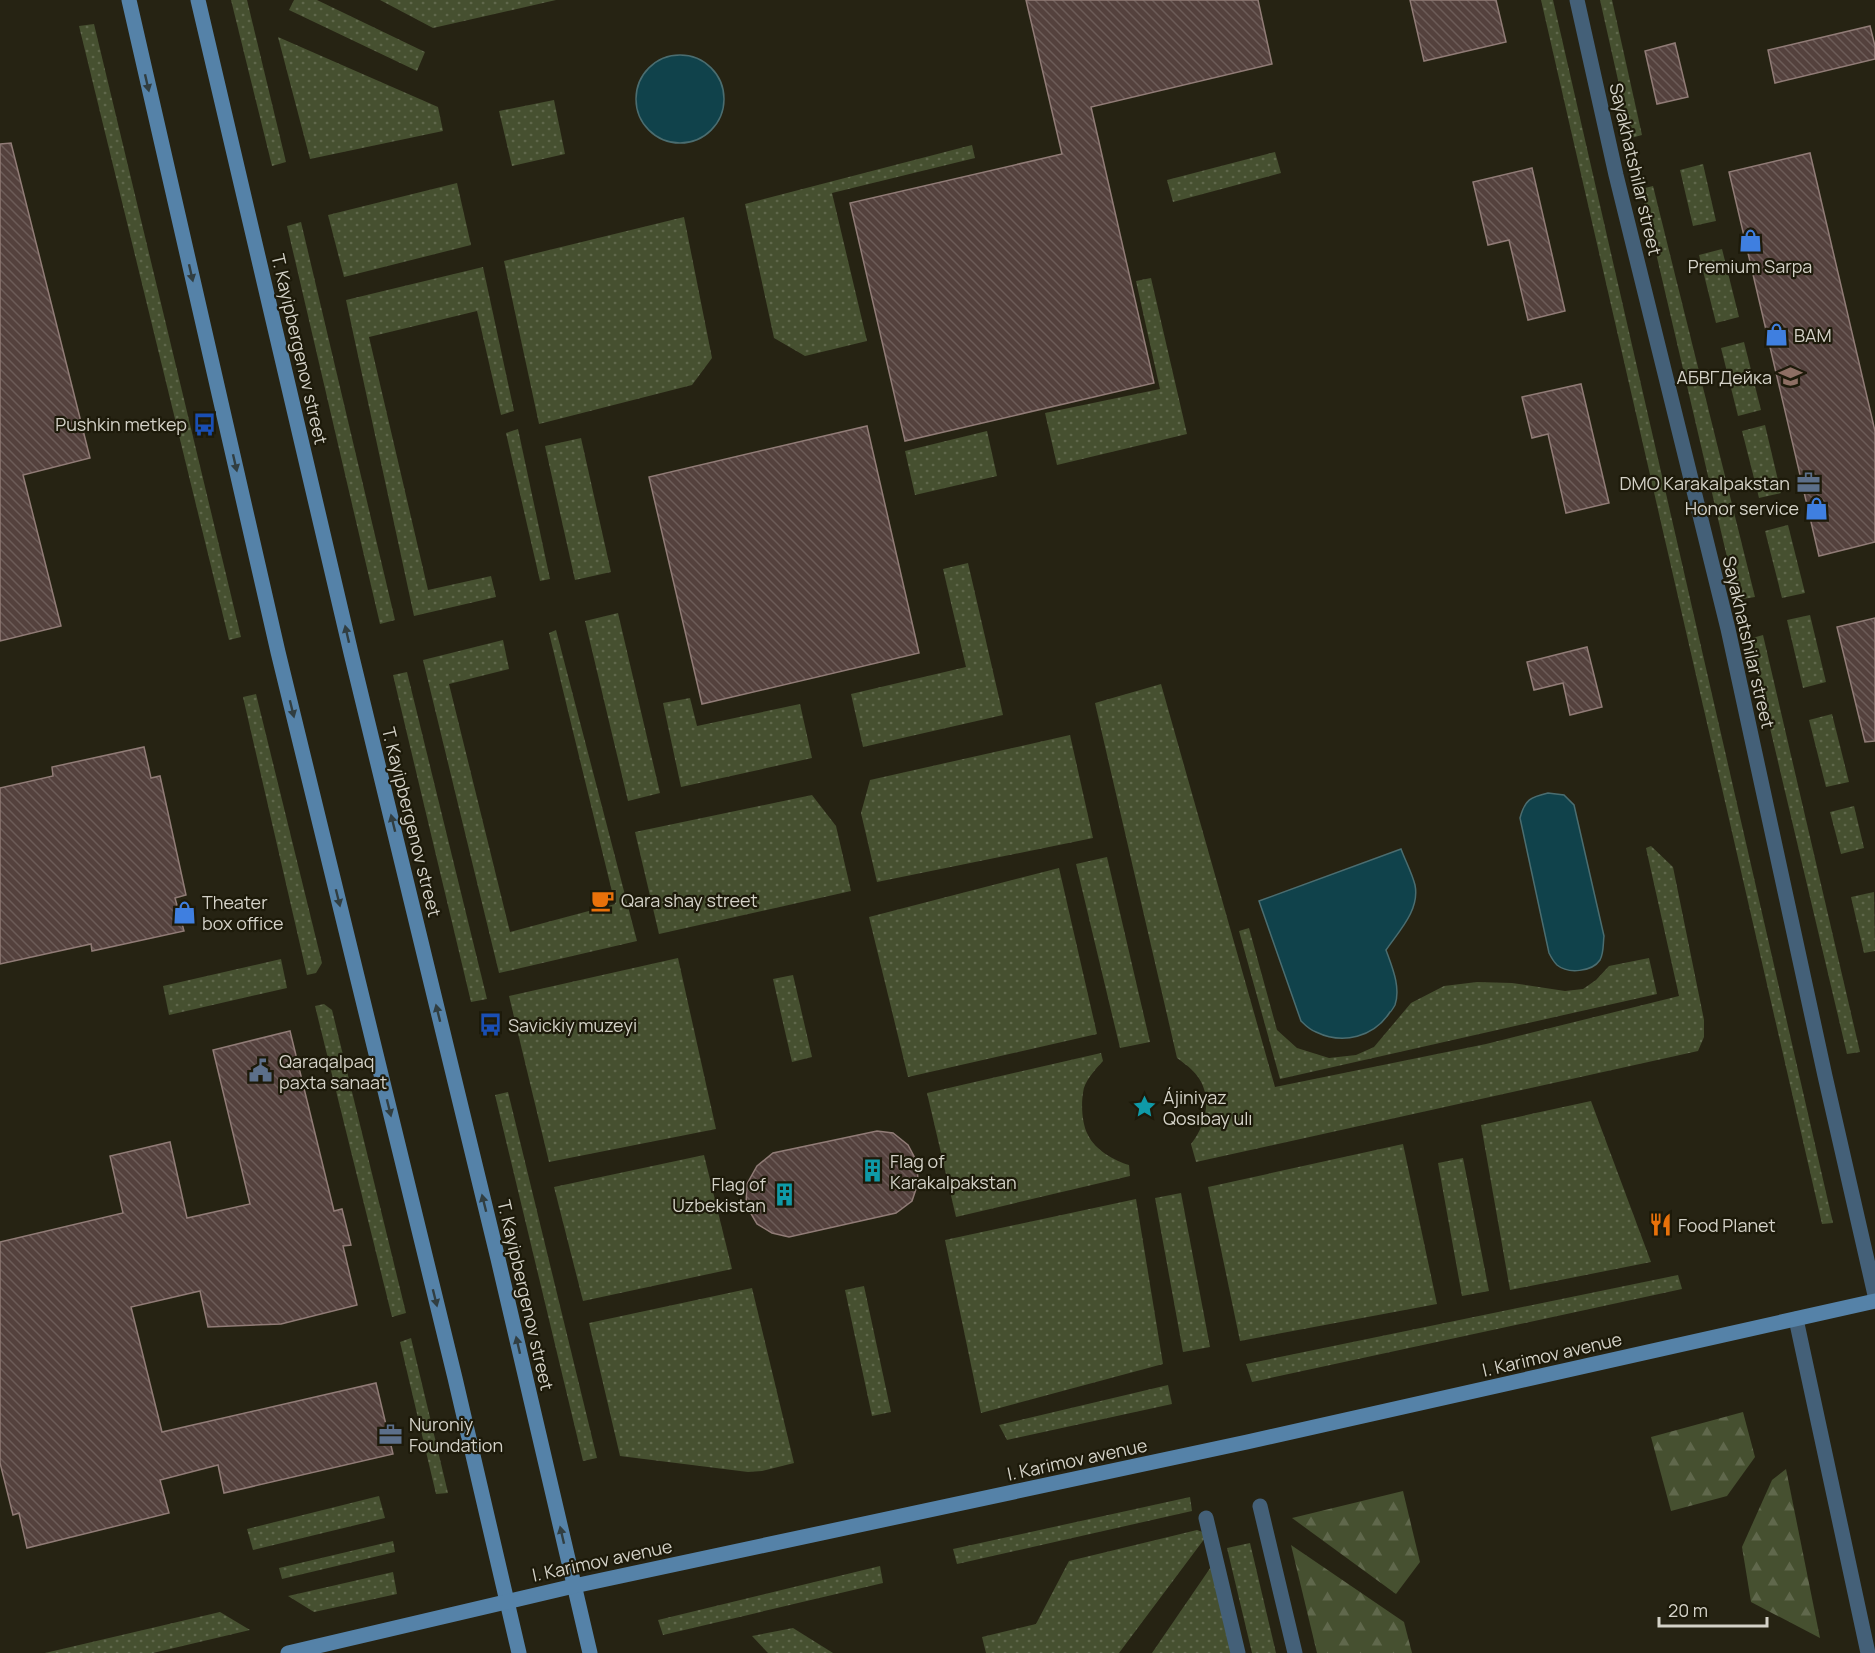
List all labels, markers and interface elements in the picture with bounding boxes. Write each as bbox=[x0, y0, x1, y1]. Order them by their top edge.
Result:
one-way arrow bbox=[143, 74, 153, 92]
street label: Sayakhatshilar street bbox=[1604, 80, 1668, 258]
shop icon: Premium Sarpa bbox=[1737, 227, 1763, 253]
street label: T. Kayipbergenov street bbox=[266, 251, 334, 447]
place label: Premium Sarpa bbox=[1688, 254, 1812, 278]
one-way arrow bbox=[187, 264, 196, 283]
shop icon: BAM bbox=[1763, 322, 1789, 348]
place label: BAM bbox=[1794, 323, 1832, 347]
school or university icon: АБВГДейка bbox=[1777, 364, 1803, 390]
place label: АБВГДейка bbox=[1677, 365, 1772, 389]
bus stop icon: Pushkin metkep bbox=[192, 411, 218, 437]
place label: Pushkin metkep bbox=[55, 412, 187, 436]
one-way arrow bbox=[230, 454, 240, 472]
office icon: DMO Karakalpakstan bbox=[1795, 470, 1821, 496]
place label: DMO Karakalpakstan bbox=[1619, 471, 1790, 495]
shop icon: Honor service bbox=[1804, 495, 1830, 521]
place label: Honor service bbox=[1685, 496, 1799, 520]
street label: Sayakhatshilar street bbox=[1717, 553, 1781, 731]
one-way arrow bbox=[342, 624, 351, 643]
one-way arrow bbox=[287, 700, 297, 718]
street label: T. Kayipbergenov street bbox=[377, 725, 447, 919]
one-way arrow bbox=[387, 814, 397, 833]
cafe icon: Qara shay street bbox=[590, 887, 616, 913]
place label: Qara shay street bbox=[621, 888, 758, 912]
one-way arrow bbox=[333, 889, 343, 908]
place label: Theater box office bbox=[202, 890, 283, 935]
shop icon: Theater box office bbox=[171, 899, 197, 925]
one-way arrow bbox=[433, 1004, 443, 1022]
bus stop icon: Savickiy muzeyi bbox=[477, 1012, 503, 1038]
place label: Savickiy muzeyi bbox=[508, 1013, 637, 1037]
place label: Qaraqalpaq paxta sanaat bbox=[279, 1049, 387, 1094]
public building icon: Qaraqalpaq paxta sanaat bbox=[248, 1058, 274, 1084]
place label: Ájiniyaz Qosıbay ulı bbox=[1163, 1085, 1253, 1130]
place icon: Ájiniyaz Qosıbay ulı bbox=[1132, 1094, 1158, 1120]
one-way arrow bbox=[385, 1099, 395, 1118]
place label: Flag of Karakalpakstan bbox=[890, 1149, 1017, 1194]
building icon: Flag of Karakalpakstan bbox=[859, 1158, 885, 1184]
place label: Flag of Uzbekistan bbox=[672, 1172, 767, 1217]
building icon: Flag of Uzbekistan bbox=[771, 1181, 797, 1207]
one-way arrow bbox=[479, 1193, 489, 1212]
street label: T. Kayipbergenov street bbox=[492, 1197, 560, 1393]
restaurant icon: Food Planet bbox=[1647, 1212, 1673, 1238]
place label: Food Planet bbox=[1678, 1213, 1776, 1237]
one-way arrow bbox=[431, 1289, 441, 1307]
street label: I. Karimov avenue bbox=[1480, 1326, 1624, 1382]
one-way arrow bbox=[512, 1336, 522, 1354]
place label: Nuroniy Foundation bbox=[409, 1412, 503, 1457]
office icon: Nuroniy Foundation bbox=[378, 1421, 404, 1447]
street label: I. Karimov avenue bbox=[1005, 1432, 1149, 1486]
one-way arrow bbox=[557, 1526, 567, 1544]
street label: I. Karimov avenue bbox=[530, 1533, 674, 1587]
scale bar bbox=[1659, 1590, 1767, 1628]
text: 20 m bbox=[1668, 1598, 1708, 1622]

